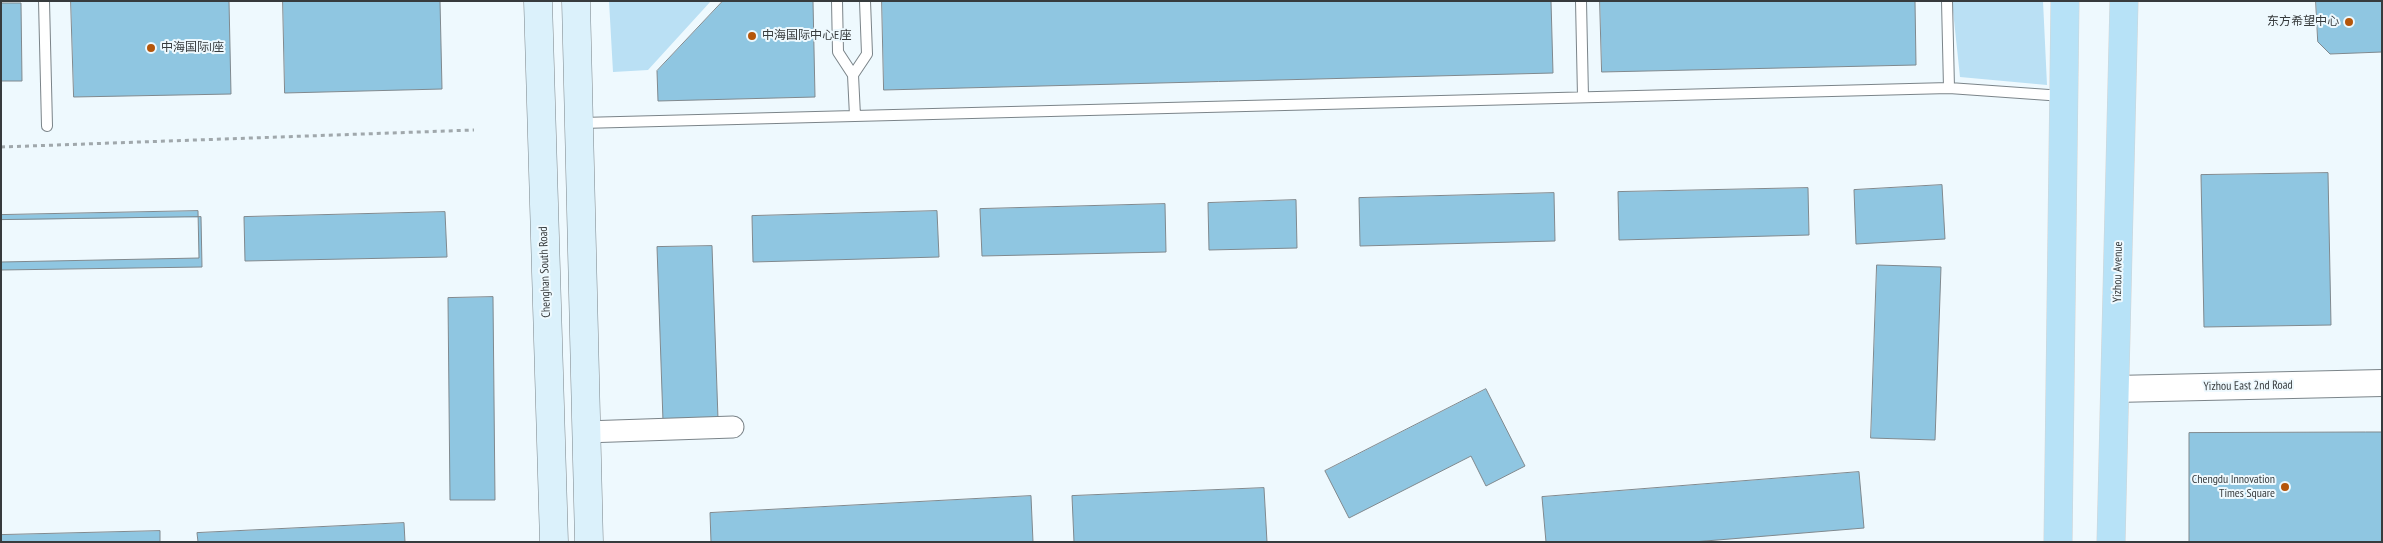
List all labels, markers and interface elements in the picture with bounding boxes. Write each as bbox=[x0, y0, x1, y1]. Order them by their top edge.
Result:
place label: 东方希望中心 bbox=[2267, 15, 2339, 29]
marker: 东方希望中心 bbox=[2343, 16, 2355, 28]
place label: 中海国际中心E座 bbox=[762, 29, 851, 43]
marker: 中海国际中心E座 bbox=[746, 30, 758, 42]
place label: 中海国际I座 bbox=[161, 41, 224, 55]
marker: 中海国际I座 bbox=[145, 42, 157, 54]
street label: Chenghan South Road bbox=[536, 226, 554, 318]
street label: Yizhou Avenue bbox=[2110, 241, 2126, 303]
street label: Yizhou East 2nd Road bbox=[2203, 378, 2293, 394]
place label: Chengdu Innovation Times Square bbox=[2192, 473, 2275, 501]
marker: Chengdu Innovation Times Square bbox=[2279, 481, 2291, 493]

